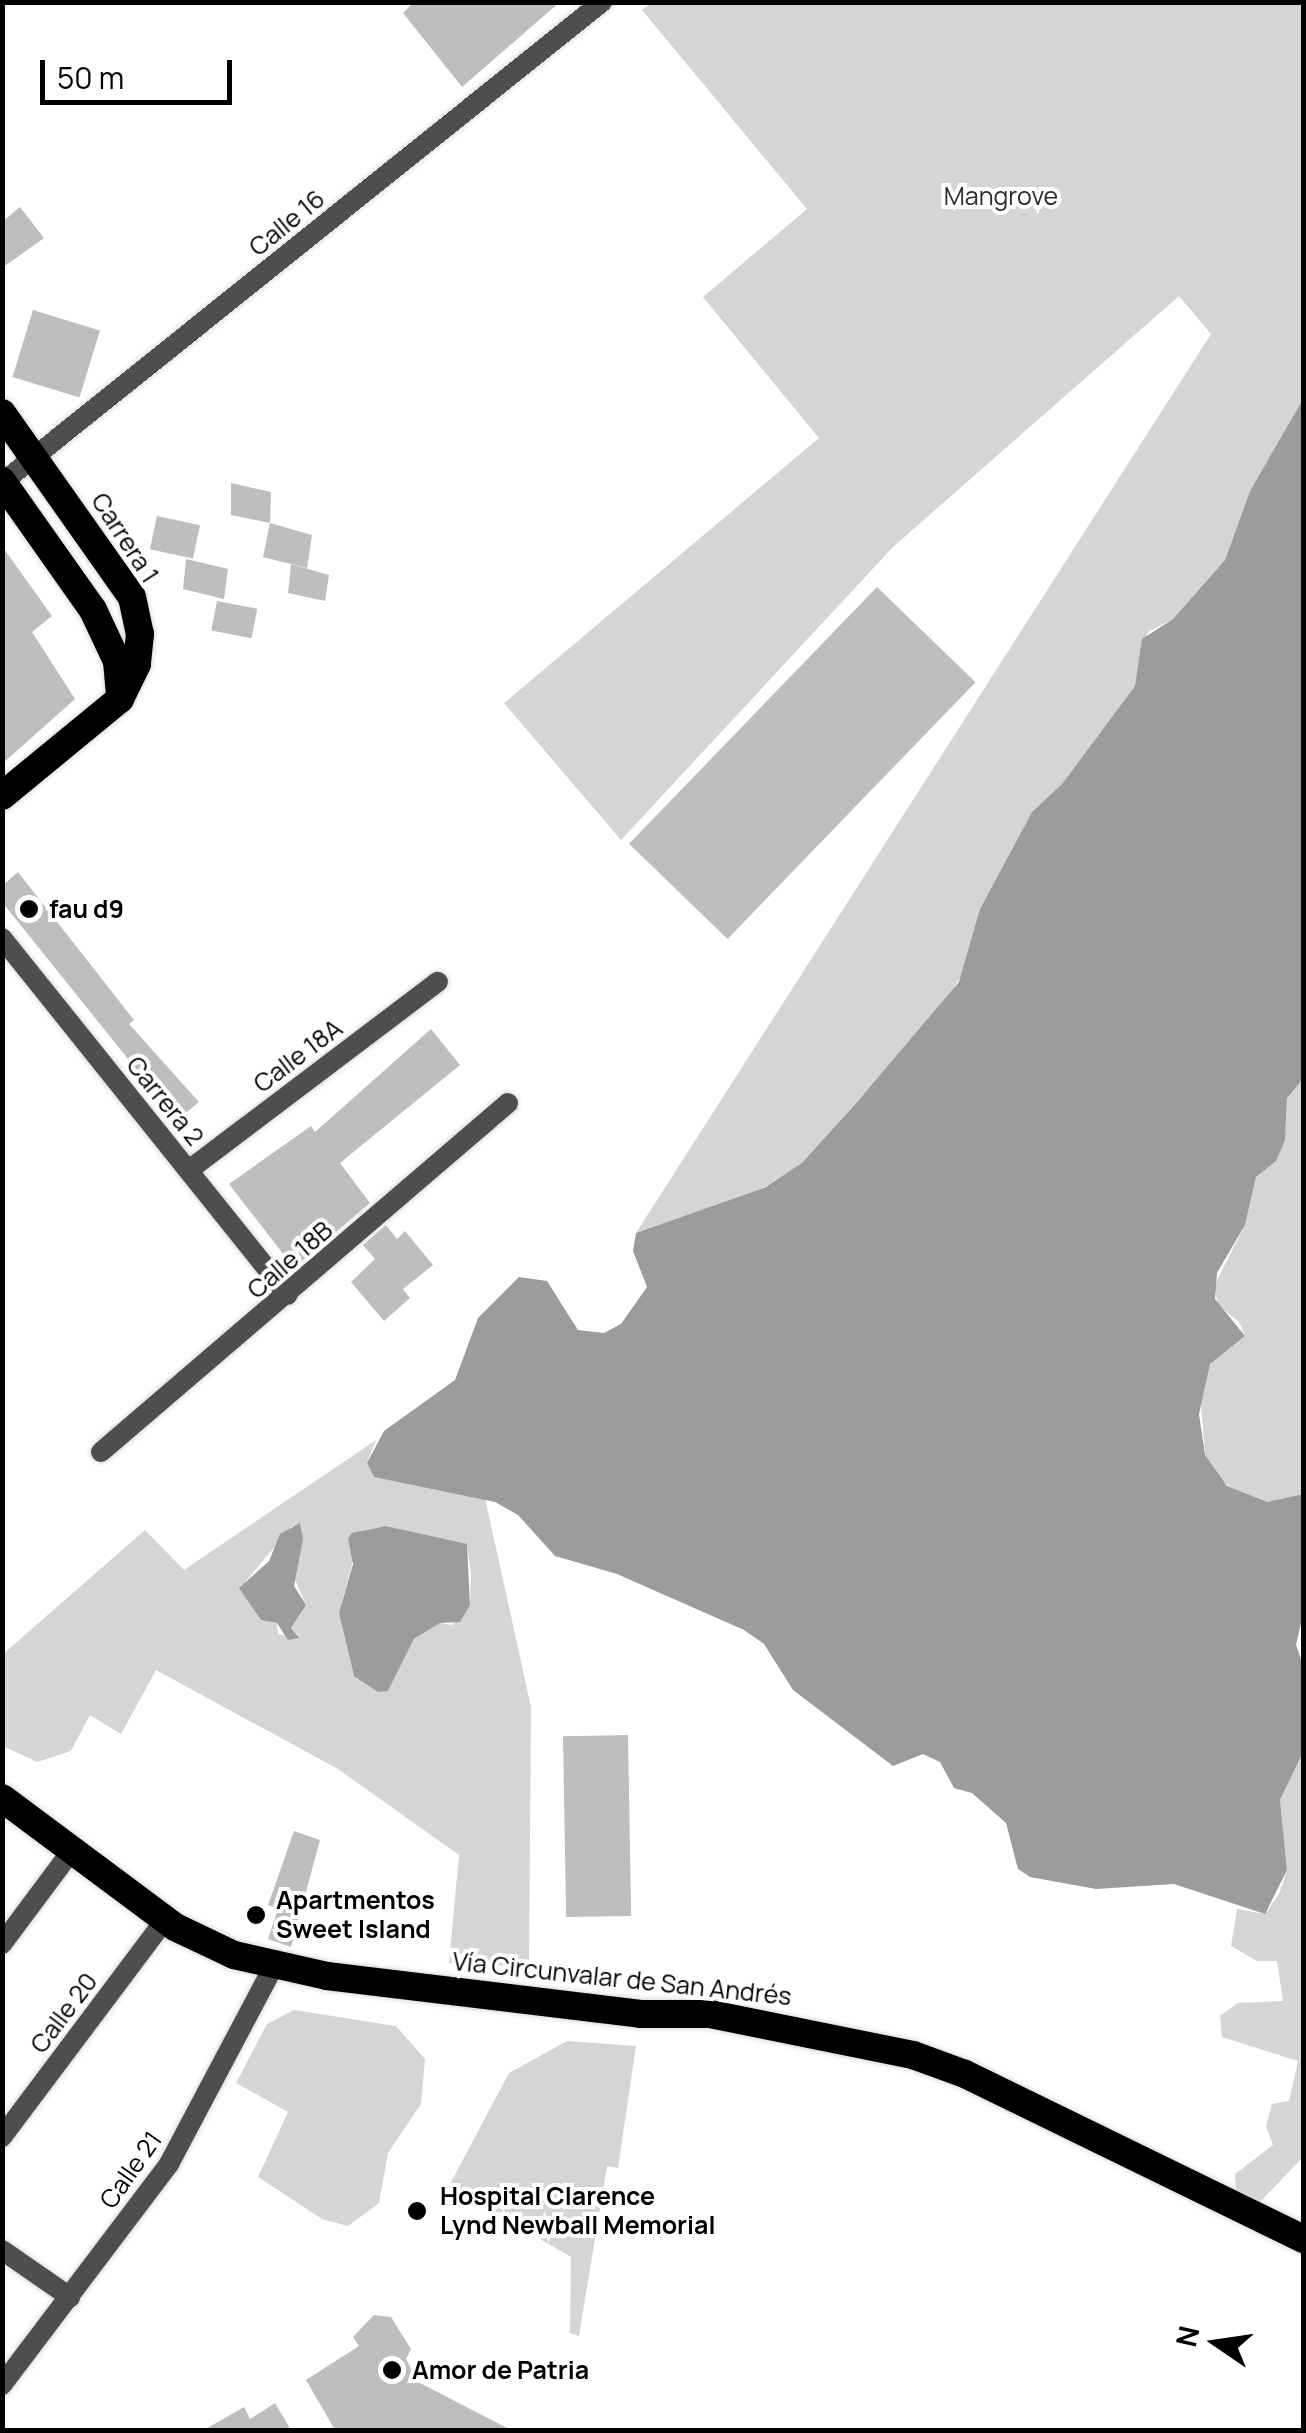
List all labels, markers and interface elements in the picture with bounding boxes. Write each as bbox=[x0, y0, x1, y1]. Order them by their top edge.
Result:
scale bar bbox=[45, 40, 238, 102]
text: 50 m bbox=[57, 57, 124, 98]
park label: Mangrove bbox=[944, 181, 1058, 211]
street label: Calle 16 bbox=[243, 184, 331, 262]
street label: Carrera 1 bbox=[85, 487, 165, 589]
place label: fau d9 bbox=[49, 894, 124, 924]
marker: fau d9 bbox=[18, 898, 40, 920]
street label: Calle 18A bbox=[248, 1013, 348, 1099]
street label: Carrera 2 bbox=[120, 1050, 210, 1152]
street label: Calle 18B bbox=[241, 1215, 339, 1305]
place label: Apartmentos Sweet Island bbox=[276, 1886, 435, 1945]
marker: Apartmentos Sweet Island bbox=[245, 1904, 267, 1926]
street label: Vía Circunvalar de San Andrés bbox=[451, 1946, 793, 2012]
street label: Calle 20 bbox=[24, 1967, 104, 2059]
street label: Calle 21 bbox=[94, 2126, 168, 2214]
place label: Hospital Clarence Lynd Newball Memorial bbox=[440, 2182, 715, 2241]
marker: Hospital Clarence Lynd Newball Memorial bbox=[404, 2198, 430, 2224]
north arrow bbox=[1166, 2293, 1266, 2393]
text: N bbox=[1166, 2322, 1208, 2350]
place label: Amor de Patria bbox=[412, 2355, 589, 2385]
marker: Amor de Patria bbox=[381, 2359, 403, 2381]

